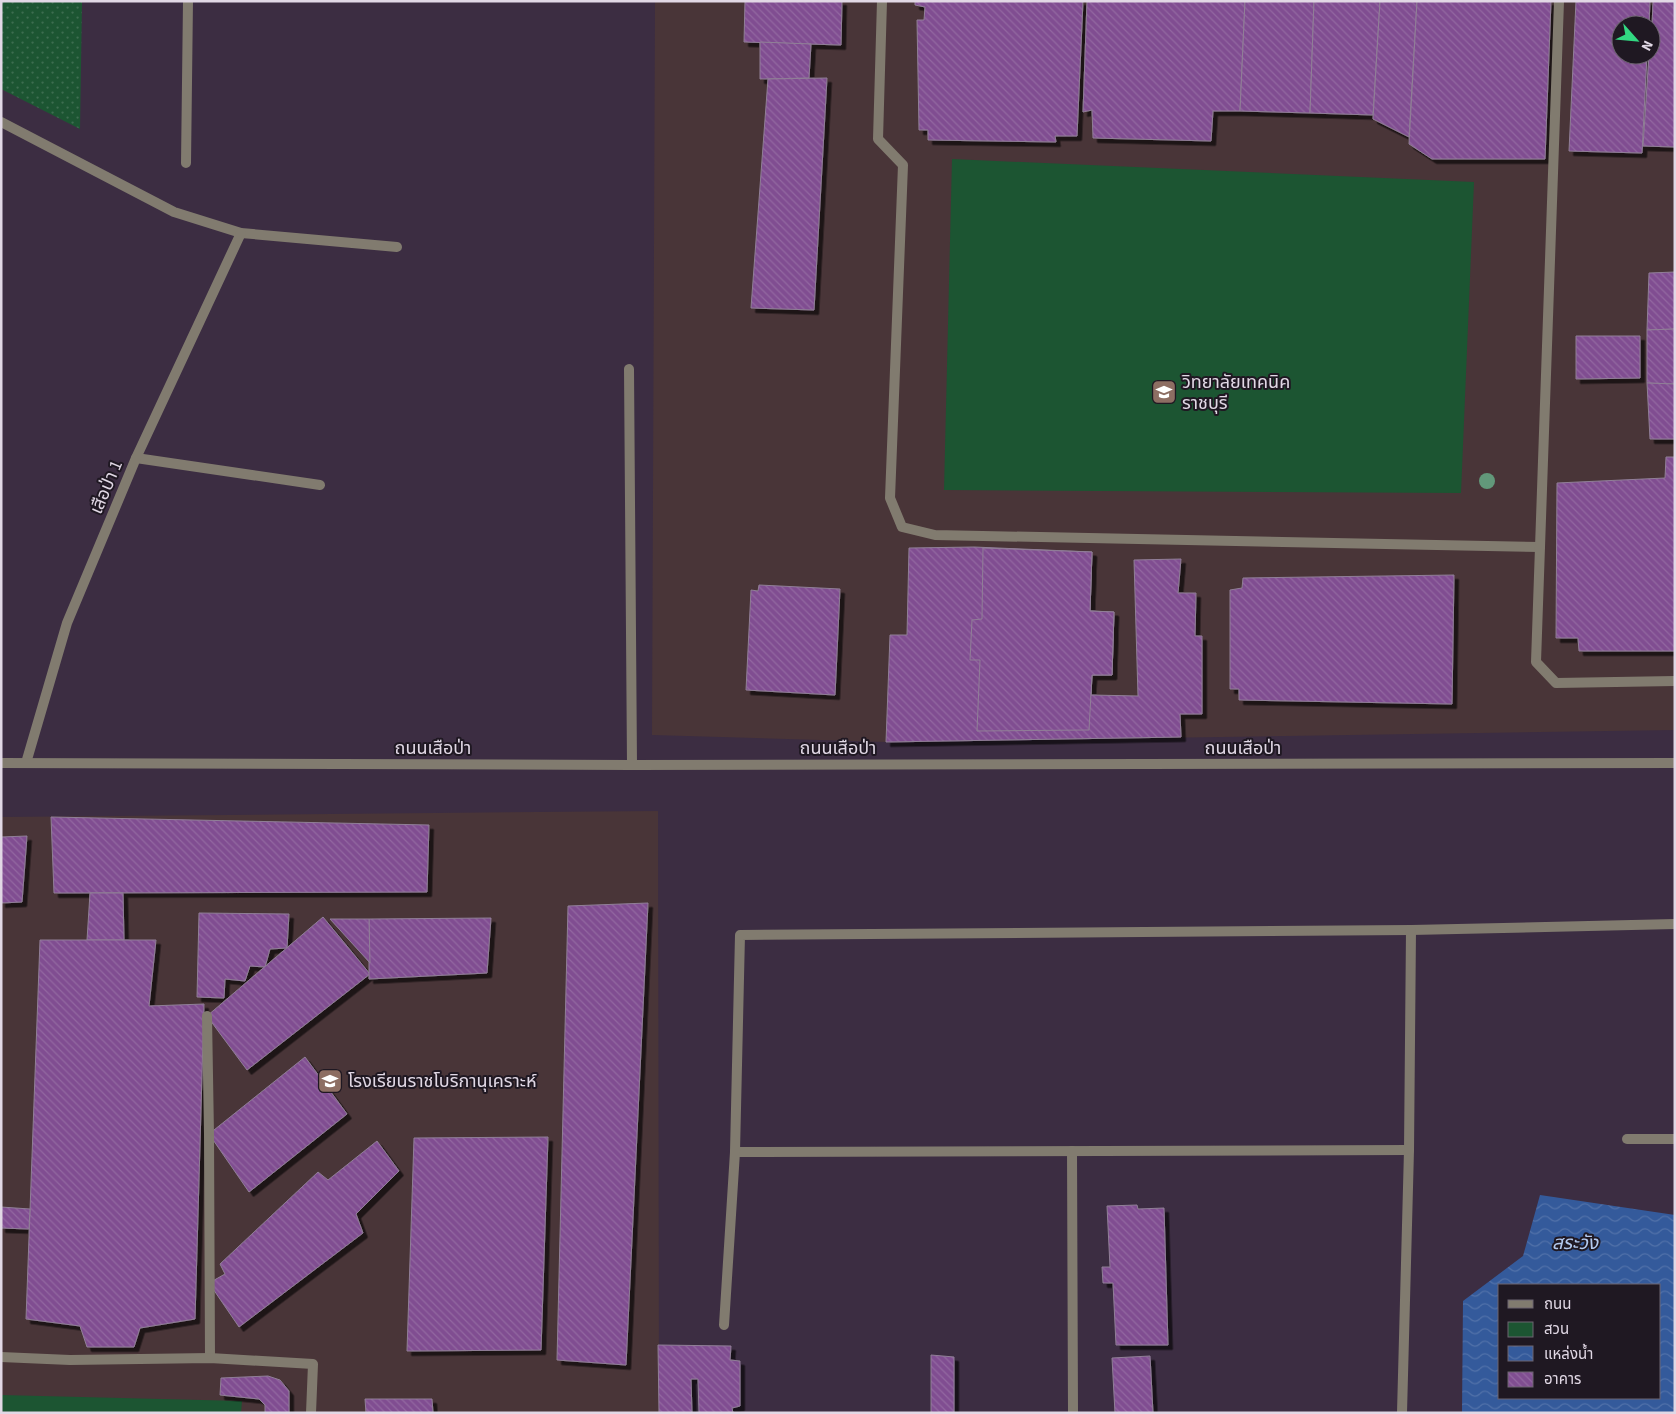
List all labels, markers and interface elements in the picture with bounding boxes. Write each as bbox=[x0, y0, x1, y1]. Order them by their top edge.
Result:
north arrow bbox=[1611, 15, 1661, 65]
text: N bbox=[1636, 37, 1658, 54]
place label: วิทยาลัยเทคนิค ราชบุรี bbox=[1181, 370, 1290, 416]
school or university icon: วิทยาลัยเทคนิค ราชบุรี bbox=[1151, 379, 1177, 405]
street label: เสือป่า 1 bbox=[84, 456, 129, 518]
street label: ถนนเสือป่า bbox=[395, 736, 471, 761]
street label: ถนนเสือป่า bbox=[800, 736, 876, 761]
street label: ถนนเสือป่า bbox=[1205, 736, 1281, 761]
school or university icon: โรงเรียนราชโบริกานุเคราะห์ bbox=[317, 1068, 343, 1094]
place label: โรงเรียนราชโบริกานุเคราะห์ bbox=[348, 1069, 537, 1094]
water label: สระวัง bbox=[1552, 1230, 1599, 1257]
legend bbox=[1498, 1284, 1661, 1399]
text: ถนน bbox=[1544, 1294, 1571, 1315]
text: สวน bbox=[1544, 1319, 1569, 1340]
text: แหล่งน้ำ bbox=[1544, 1343, 1593, 1365]
text: อาคาร bbox=[1544, 1369, 1581, 1390]

